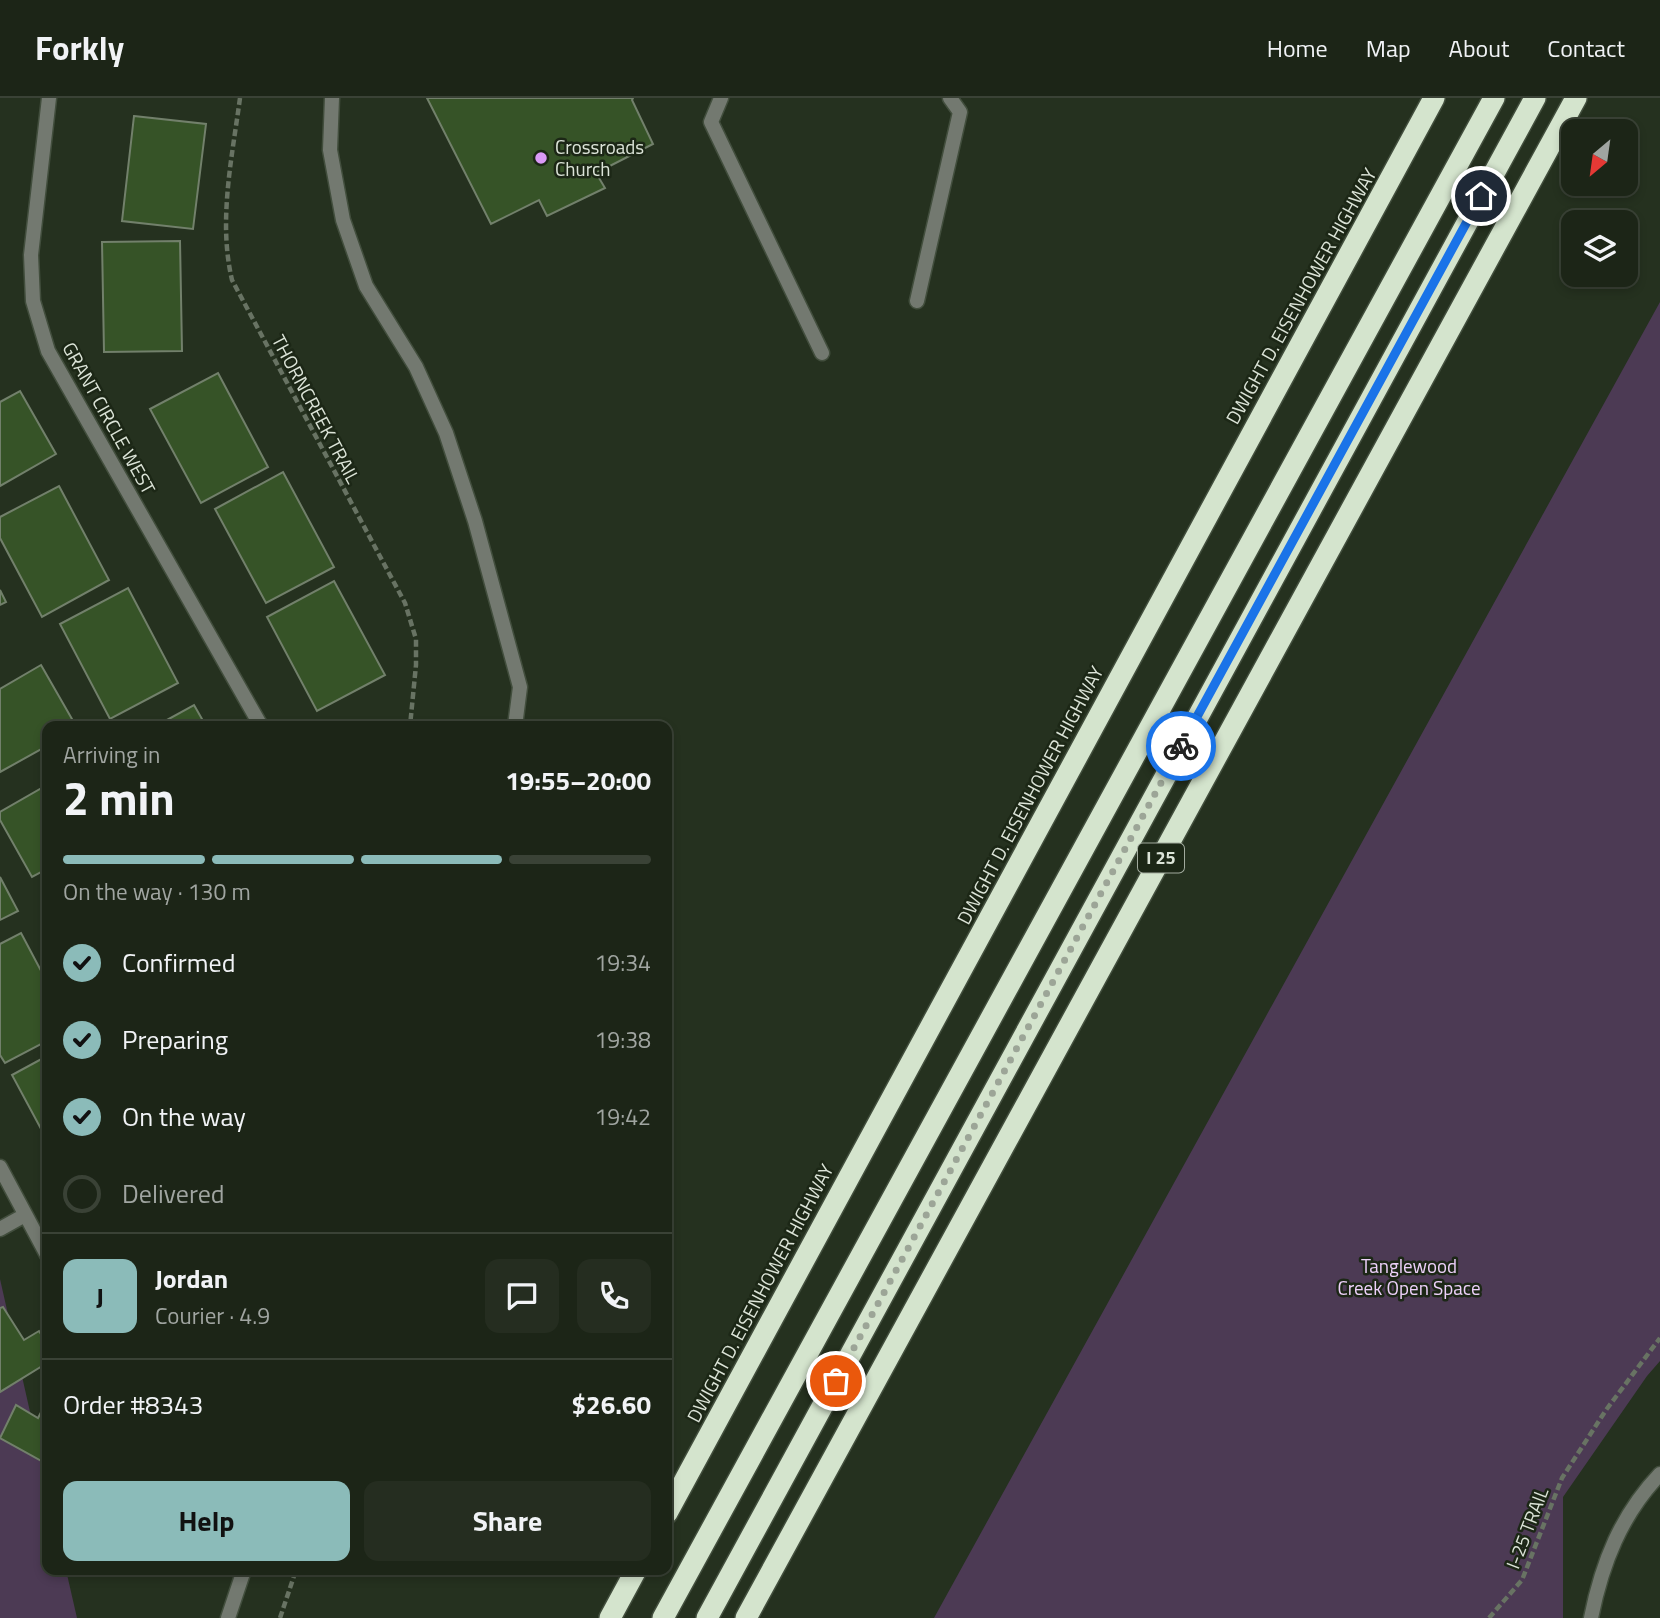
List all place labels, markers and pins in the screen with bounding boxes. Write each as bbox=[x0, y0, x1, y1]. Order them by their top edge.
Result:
place label: Crossroads Church bbox=[555, 132, 644, 183]
marker: Crossroads Church bbox=[533, 150, 549, 166]
pin bbox=[1451, 166, 1511, 226]
pin bbox=[806, 1351, 866, 1411]

